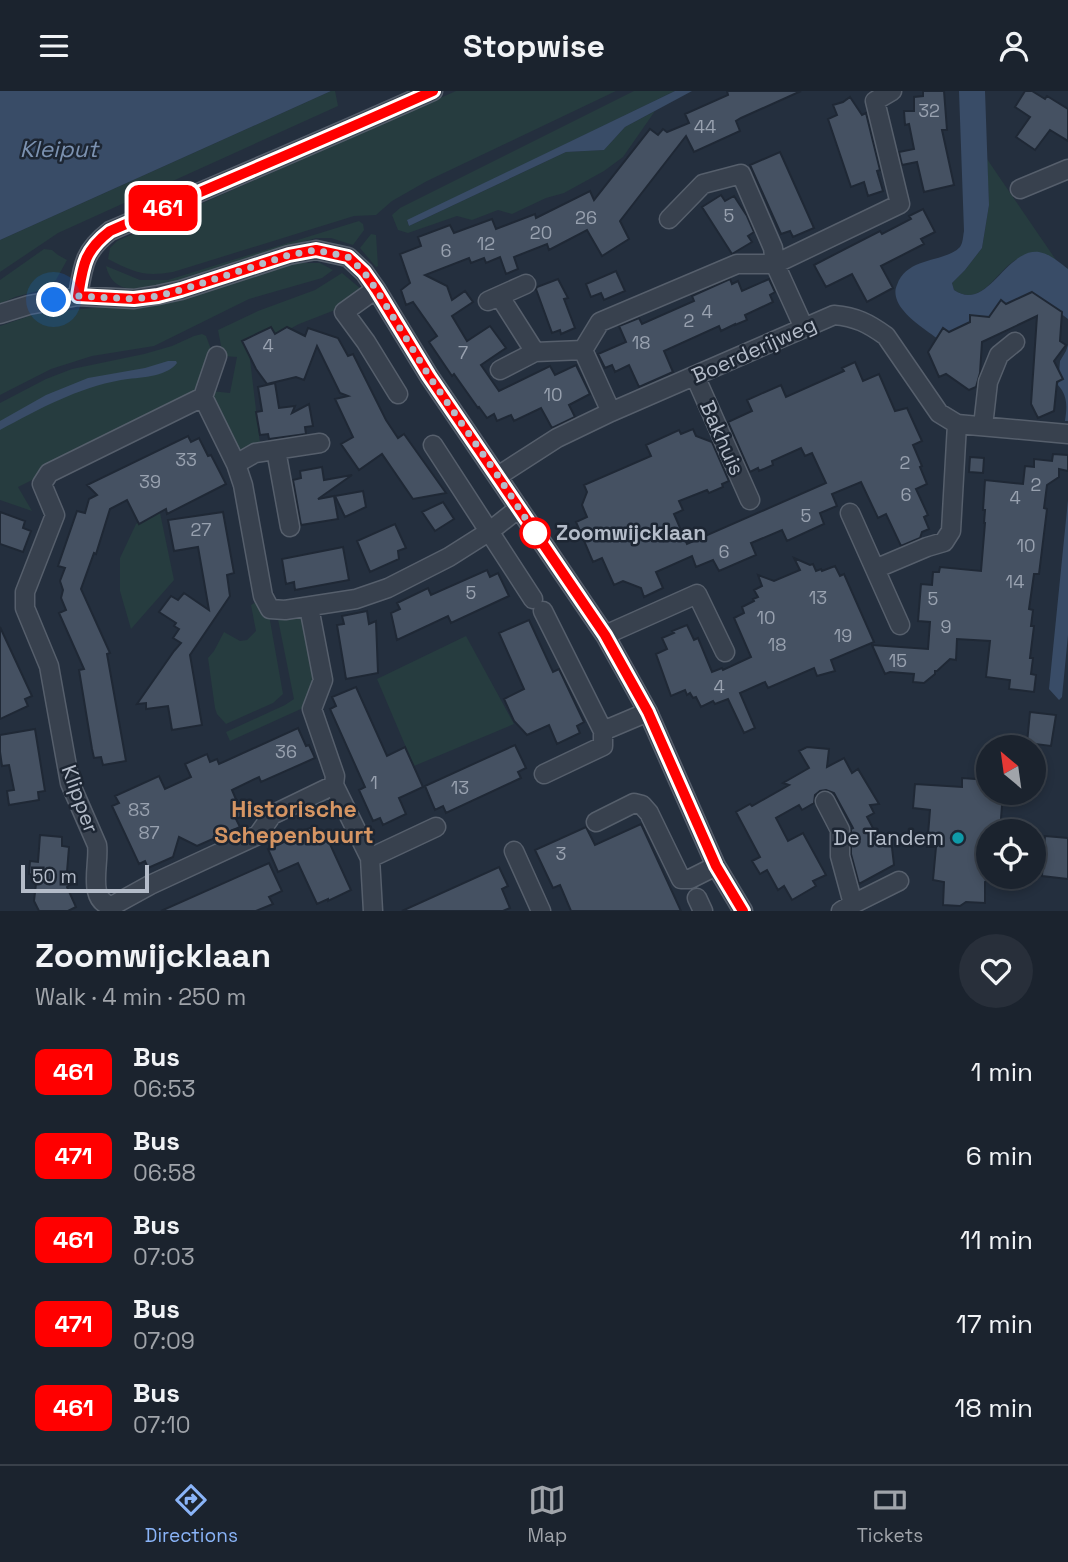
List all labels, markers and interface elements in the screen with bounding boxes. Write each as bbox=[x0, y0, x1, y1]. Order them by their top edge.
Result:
text: Stopwise bbox=[463, 26, 605, 66]
icon: menu bbox=[35, 27, 73, 65]
icon: person bbox=[995, 27, 1033, 65]
house number: 32 bbox=[918, 99, 940, 122]
house number: 44 bbox=[694, 115, 716, 138]
water label: Kleiput bbox=[20, 134, 101, 164]
line badge: 461 bbox=[123, 185, 203, 231]
text: 461 bbox=[143, 192, 183, 223]
house number: 5 bbox=[724, 204, 734, 227]
house number: 26 bbox=[575, 206, 597, 229]
house number: 20 bbox=[530, 221, 552, 244]
house number: 12 bbox=[477, 232, 495, 255]
house number: 6 bbox=[440, 239, 452, 262]
your location bbox=[36, 282, 71, 317]
house number: 4 bbox=[701, 300, 713, 323]
house number: 2 bbox=[684, 309, 694, 332]
street label: Boerderijweg bbox=[687, 310, 820, 389]
house number: 18 bbox=[632, 331, 650, 354]
house number: 4 bbox=[262, 334, 274, 357]
house number: 7 bbox=[458, 341, 468, 364]
house number: 10 bbox=[543, 383, 563, 406]
street label: Bakhuis bbox=[694, 396, 751, 479]
house number: 33 bbox=[175, 448, 197, 471]
house number: 2 bbox=[900, 451, 910, 474]
house number: 39 bbox=[139, 470, 161, 493]
house number: 2 bbox=[1031, 473, 1041, 496]
house number: 6 bbox=[900, 483, 912, 506]
house number: 4 bbox=[1009, 486, 1021, 509]
house number: 5 bbox=[801, 504, 811, 527]
house number: 27 bbox=[191, 518, 211, 541]
marker: Zoomwijcklaan bbox=[520, 518, 550, 548]
place label: Zoomwijcklaan bbox=[556, 519, 706, 546]
house number: 10 bbox=[1016, 534, 1036, 557]
house number: 6 bbox=[718, 540, 730, 563]
house number: 14 bbox=[1006, 570, 1024, 593]
house number: 5 bbox=[466, 581, 476, 604]
house number: 13 bbox=[809, 586, 827, 609]
house number: 5 bbox=[928, 587, 938, 610]
house number: 10 bbox=[756, 606, 776, 629]
house number: 9 bbox=[940, 615, 952, 638]
house number: 19 bbox=[834, 624, 852, 647]
house number: 18 bbox=[768, 633, 786, 656]
house number: 15 bbox=[889, 649, 907, 672]
house number: 4 bbox=[713, 675, 725, 698]
north arrow bbox=[976, 735, 1046, 805]
map controls bbox=[976, 735, 1046, 889]
house number: 36 bbox=[275, 740, 297, 763]
street label: Klipper bbox=[56, 761, 105, 837]
house number: 1 bbox=[370, 771, 378, 794]
house number: 13 bbox=[451, 776, 469, 799]
district label: Historische Schepenbuurt bbox=[214, 794, 374, 850]
house number: 83 bbox=[128, 798, 150, 821]
button: locate bbox=[976, 819, 1046, 889]
house number: 87 bbox=[138, 821, 160, 844]
place label: De Tandem bbox=[833, 824, 944, 851]
marker: De Tandem bbox=[950, 830, 966, 846]
house number: 3 bbox=[556, 842, 566, 865]
scale bar bbox=[21, 862, 149, 894]
text: 50 m bbox=[32, 864, 77, 889]
button: heart bbox=[959, 934, 1033, 1008]
text: Zoomwijcklaan bbox=[35, 935, 271, 977]
text: Walk · 4 min · 250 m bbox=[35, 982, 246, 1012]
text: Bus bbox=[133, 1040, 180, 1074]
text: 1 min bbox=[971, 1055, 1033, 1089]
text: 461 bbox=[53, 1056, 94, 1087]
text: 06:53 bbox=[133, 1074, 195, 1104]
text: Bus bbox=[133, 1124, 180, 1158]
text: 6 min bbox=[966, 1139, 1033, 1173]
text: 471 bbox=[54, 1140, 93, 1171]
text: 06:58 bbox=[133, 1158, 196, 1188]
text: Bus bbox=[133, 1208, 180, 1242]
text: 11 min bbox=[960, 1223, 1033, 1257]
text: 461 bbox=[53, 1224, 94, 1255]
text: 07:03 bbox=[133, 1242, 195, 1272]
text: Bus bbox=[133, 1292, 180, 1326]
text: 17 min bbox=[956, 1307, 1033, 1341]
text: 471 bbox=[54, 1308, 93, 1339]
text: 07:09 bbox=[133, 1326, 195, 1356]
text: Bus bbox=[133, 1376, 180, 1410]
text: 18 min bbox=[955, 1391, 1033, 1425]
text: 461 bbox=[53, 1392, 94, 1423]
text: 07:10 bbox=[133, 1410, 190, 1440]
tab: Directions bbox=[145, 1481, 238, 1548]
tab: Map bbox=[528, 1481, 567, 1548]
tab: Tickets bbox=[857, 1481, 923, 1548]

